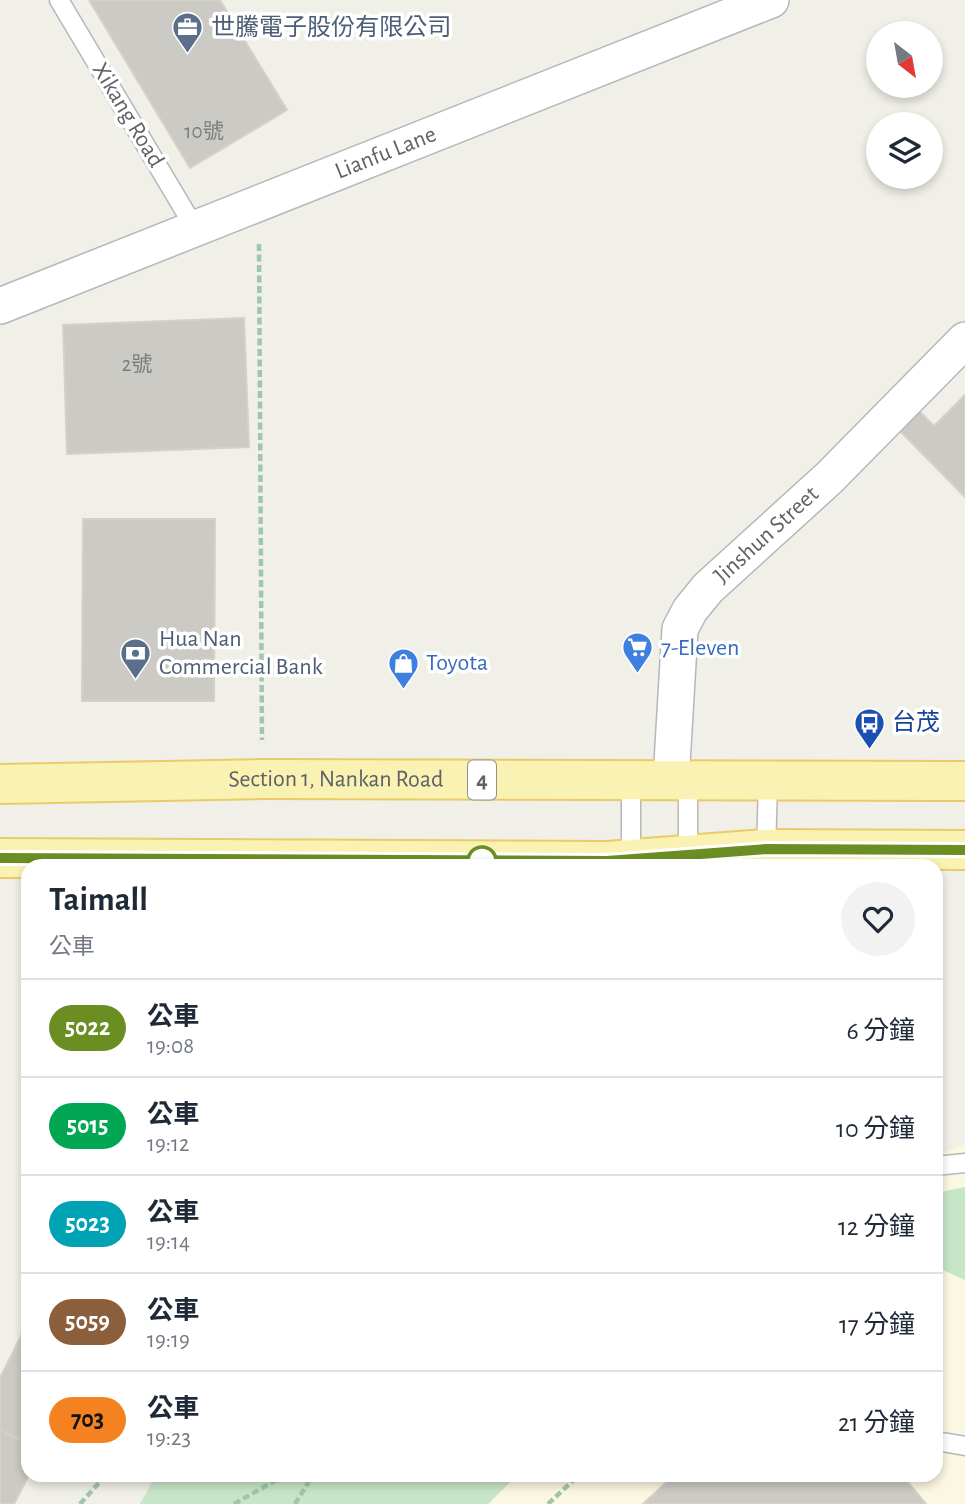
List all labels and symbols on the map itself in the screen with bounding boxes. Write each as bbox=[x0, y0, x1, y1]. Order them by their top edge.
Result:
office icon: 世騰電子股份有限公司 bbox=[171, 11, 205, 55]
place label: 世騰電子股份有限公司 bbox=[211, 14, 451, 40]
north arrow bbox=[866, 21, 943, 98]
street label: Xikang Road bbox=[88, 59, 168, 171]
house number: 10號 bbox=[184, 120, 224, 142]
street label: Lianfu Lane bbox=[332, 122, 440, 184]
house number: 2號 bbox=[122, 353, 152, 375]
street label: Jinshun Street bbox=[709, 481, 823, 588]
place label: Hua Nan Commercial Bank bbox=[159, 627, 323, 679]
supermarket icon: 7-Eleven bbox=[621, 631, 655, 675]
bank icon: Hua Nan Commercial Bank bbox=[119, 636, 153, 680]
place label: 7-Eleven bbox=[661, 636, 739, 660]
shop icon: Toyota bbox=[386, 646, 420, 690]
place label: Toyota bbox=[426, 651, 488, 675]
bus stop icon: 台茂 bbox=[852, 706, 886, 750]
place label: 台茂 bbox=[892, 709, 940, 735]
road number: 4 bbox=[468, 760, 496, 800]
street label: Section 1, Nankan Road bbox=[228, 767, 443, 792]
unlabelled marker bbox=[467, 846, 497, 876]

